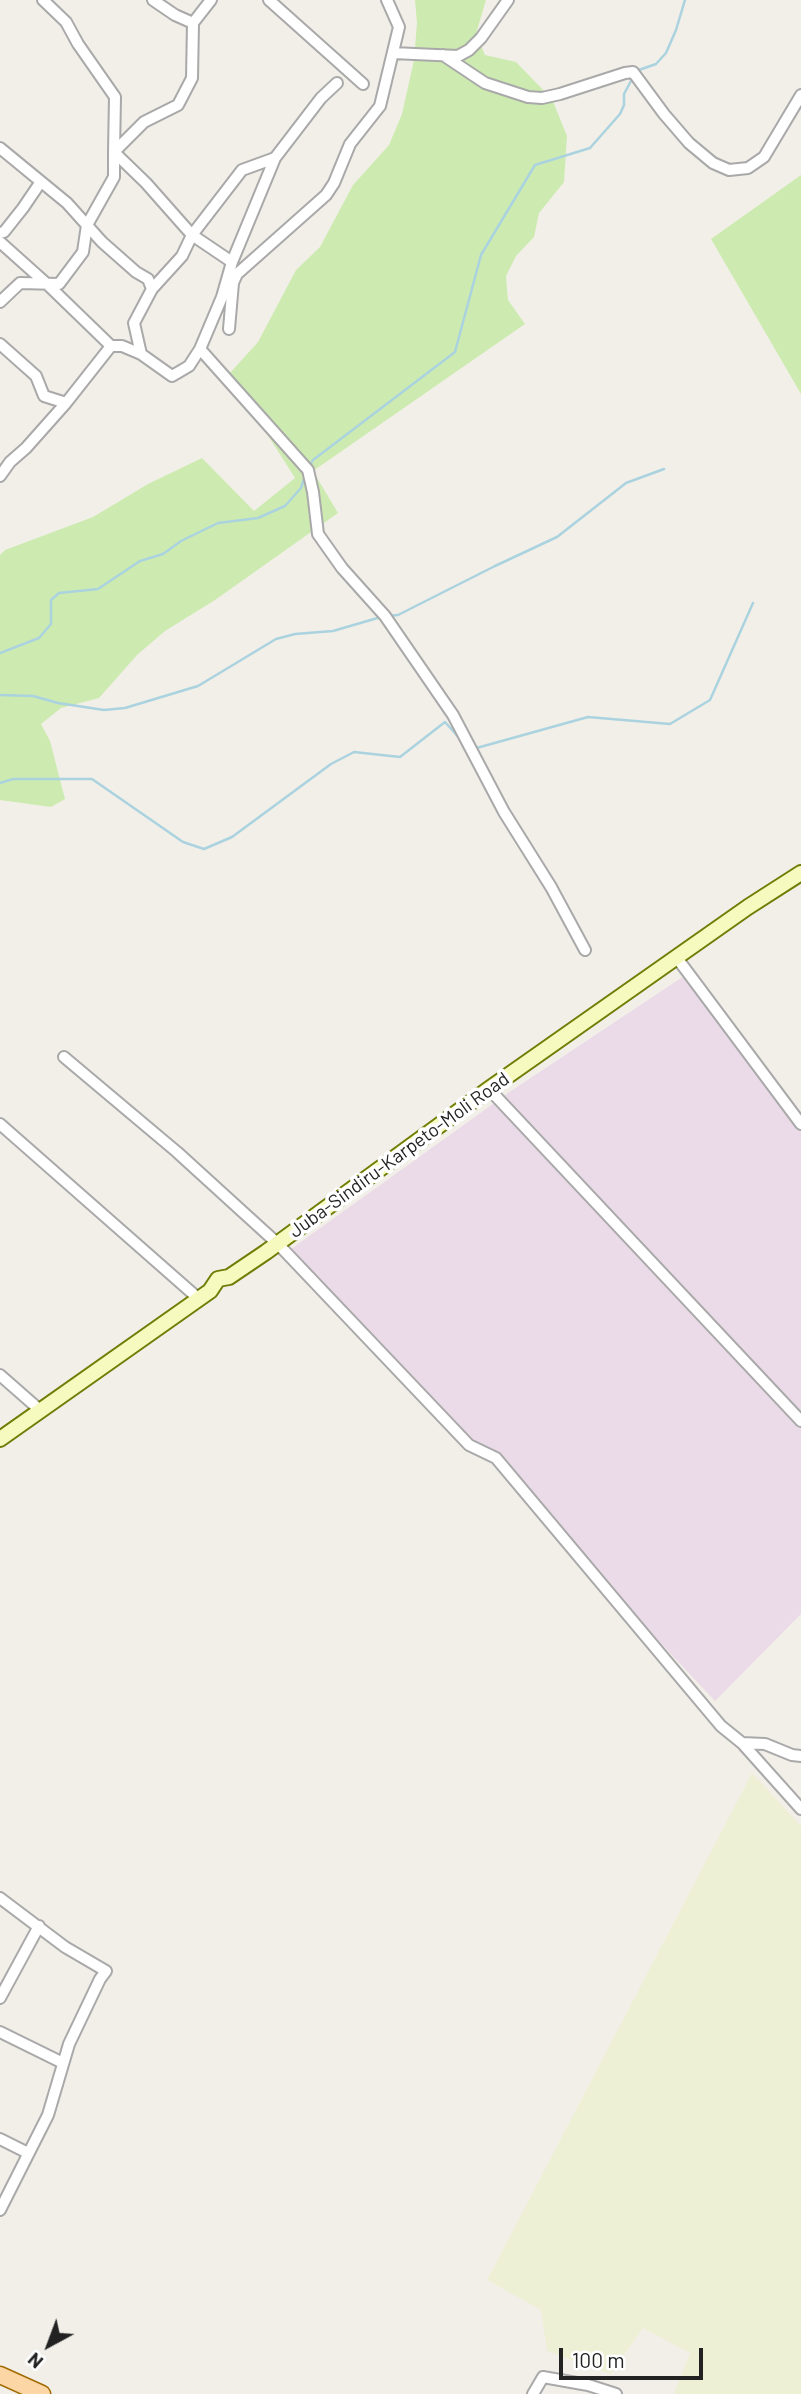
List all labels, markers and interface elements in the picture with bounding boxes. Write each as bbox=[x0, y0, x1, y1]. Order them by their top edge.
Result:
street label: Juba-Sindiru-Karpeto-Moli Road bbox=[284, 1067, 514, 1243]
north arrow bbox=[14, 2310, 84, 2380]
scale bar bbox=[563, 2334, 706, 2378]
text: 100 m bbox=[572, 2347, 625, 2372]
text: N bbox=[23, 2348, 47, 2374]

